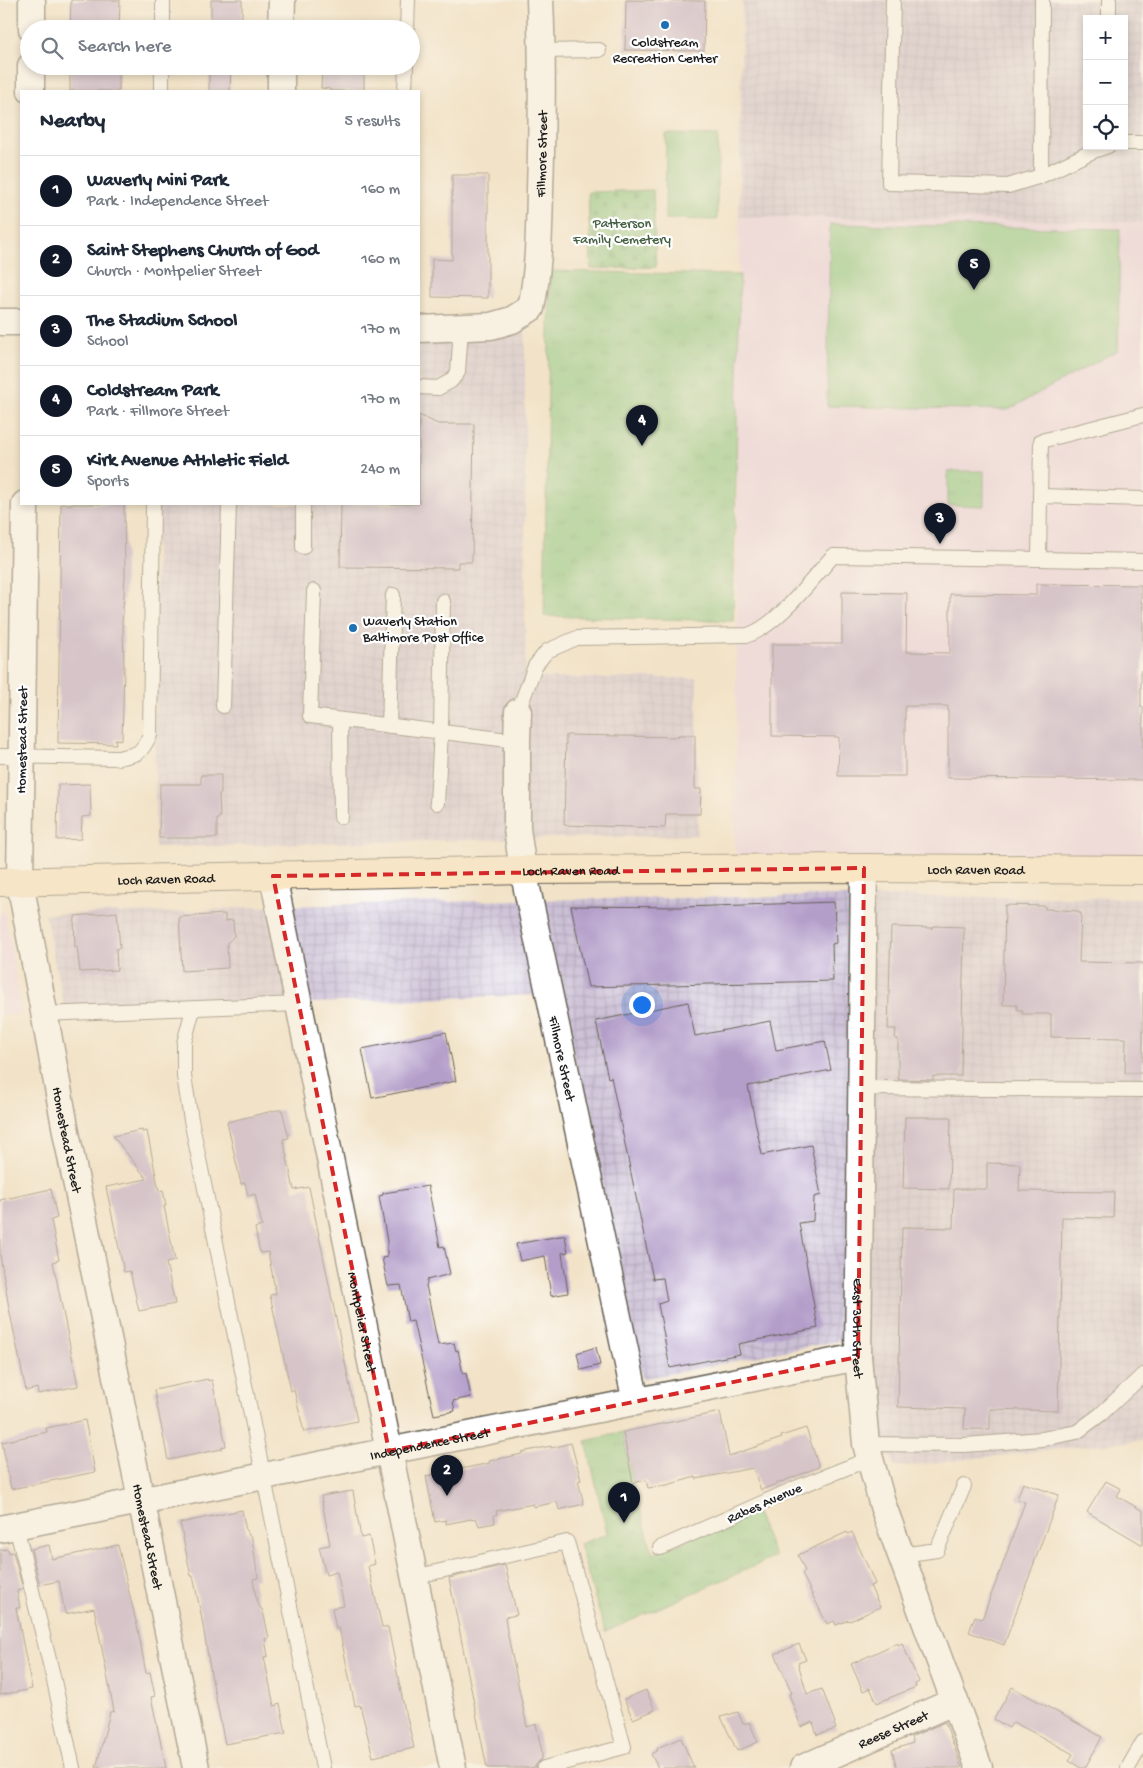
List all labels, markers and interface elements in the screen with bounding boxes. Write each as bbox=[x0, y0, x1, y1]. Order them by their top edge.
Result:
map controls bbox=[1083, 15, 1128, 150]
button: + bbox=[1083, 15, 1128, 60]
marker: Coldstream Recreation Center bbox=[659, 19, 671, 31]
search box bbox=[20, 20, 420, 75]
icon: search bbox=[38, 34, 66, 62]
place label: Coldstream Recreation Center bbox=[613, 35, 718, 68]
text: Search here bbox=[78, 36, 172, 59]
button: − bbox=[1083, 60, 1128, 105]
button: locate bbox=[1083, 105, 1128, 150]
street label: Fillmore Street bbox=[534, 109, 553, 198]
text: Nearby bbox=[40, 110, 105, 135]
text: 5 results bbox=[345, 113, 400, 132]
text: Waverly Mini Park bbox=[87, 170, 228, 193]
text: 1 bbox=[53, 181, 59, 200]
text: 160 m bbox=[361, 181, 400, 200]
text: Park · Independence Street bbox=[87, 193, 268, 212]
park label: Patterson Family Cemetery bbox=[572, 216, 671, 249]
text: Saint Stephens Church of God bbox=[87, 240, 319, 263]
pin: 5 bbox=[958, 249, 990, 290]
text: 2 bbox=[52, 251, 60, 270]
text: 160 m bbox=[361, 251, 400, 270]
text: Church · Montpelier Street bbox=[87, 263, 261, 282]
text: The Stadium School bbox=[87, 310, 237, 333]
text: 3 bbox=[52, 321, 60, 340]
text: 170 m bbox=[361, 321, 400, 340]
text: School bbox=[87, 333, 129, 352]
text: Coldstream Park bbox=[87, 380, 219, 403]
text: 4 bbox=[52, 391, 60, 410]
text: 170 m bbox=[361, 391, 400, 410]
text: Park · Fillmore Street bbox=[87, 403, 229, 422]
pin: 4 bbox=[626, 405, 658, 446]
text: Kirk Avenue Athletic Field bbox=[87, 450, 288, 473]
text: 5 bbox=[52, 461, 60, 480]
text: 240 m bbox=[360, 461, 400, 480]
text: Sports bbox=[87, 473, 129, 492]
pin: 3 bbox=[924, 503, 956, 544]
place label: Waverly Station Baltimore Post Office bbox=[362, 614, 484, 647]
marker: Waverly Station Baltimore Post Office bbox=[347, 622, 359, 634]
street label: Homestead Street bbox=[14, 685, 33, 794]
street label: Loch Raven Road bbox=[927, 862, 1026, 880]
street label: Loch Raven Road bbox=[522, 863, 621, 881]
street label: Loch Raven Road bbox=[117, 871, 217, 890]
your location bbox=[629, 992, 655, 1018]
street label: Fillmore Street bbox=[543, 1014, 578, 1104]
street label: Homestead Street bbox=[47, 1086, 84, 1196]
street label: Montpelier Street bbox=[342, 1271, 379, 1376]
street label: East 30th Street bbox=[847, 1278, 866, 1380]
street label: Independence Street bbox=[369, 1425, 492, 1466]
pin: 2 bbox=[431, 1455, 463, 1496]
street label: Rabes Avenue bbox=[725, 1480, 806, 1528]
pin: 1 bbox=[608, 1482, 640, 1523]
street label: Homestead Street bbox=[127, 1483, 166, 1592]
street label: Reese Street bbox=[856, 1707, 933, 1754]

